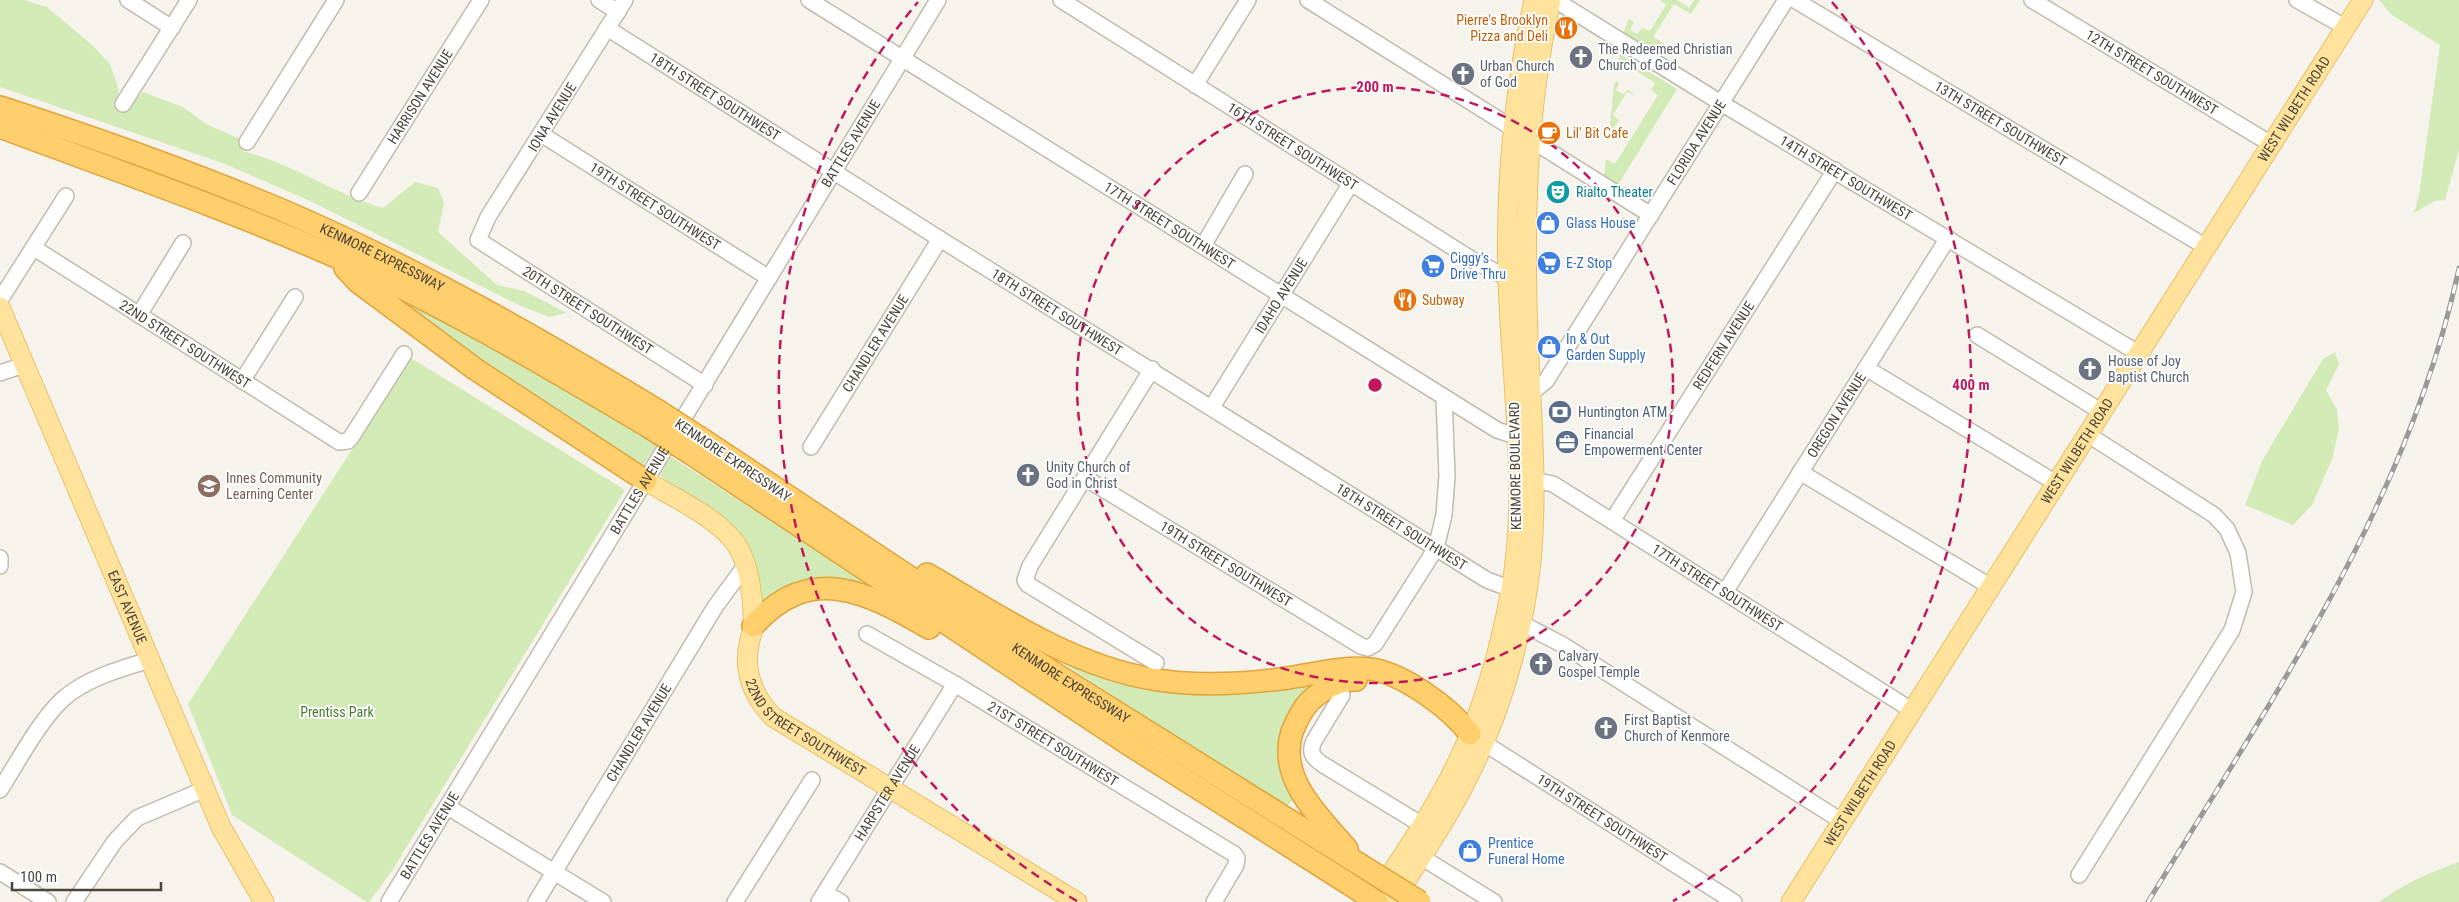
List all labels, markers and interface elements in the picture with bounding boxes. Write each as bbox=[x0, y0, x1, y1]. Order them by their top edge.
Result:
place label: Pierre's Brooklyn Pizza and Deli bbox=[1456, 12, 1548, 44]
restaurant icon: Pierre's Brooklyn Pizza and Deli bbox=[1553, 15, 1579, 41]
street label: 12TH STREET SOUTHWEST bbox=[2083, 26, 2221, 118]
place label: The Redeemed Christian Church of God bbox=[1598, 41, 1733, 73]
church icon: The Redeemed Christian Church of God bbox=[1568, 44, 1594, 70]
street label: HARRISON AVENUE bbox=[384, 46, 456, 147]
street label: 18TH STREET SOUTHWEST bbox=[647, 49, 783, 144]
street label: WEST WILBETH ROAD bbox=[2255, 53, 2333, 165]
place label: Urban Church of God bbox=[1480, 58, 1555, 90]
church icon: Urban Church of God bbox=[1450, 61, 1476, 87]
text: 200 m bbox=[1356, 78, 1394, 96]
street label: 13TH STREET SOUTHWEST bbox=[1932, 78, 2070, 169]
street label: IONA AVENUE bbox=[525, 80, 579, 154]
street label: BATTLES AVENUE bbox=[818, 97, 883, 190]
street label: FLORIDA AVENUE bbox=[1664, 97, 1729, 188]
street label: 16TH STREET SOUTHWEST bbox=[1225, 99, 1361, 193]
cafe icon: Lil' Bit Cafe bbox=[1536, 120, 1562, 146]
place label: Lil' Bit Cafe bbox=[1566, 125, 1629, 141]
street label: 14TH STREET SOUTHWEST bbox=[1777, 132, 1915, 224]
street label: 19TH STREET SOUTHWEST bbox=[587, 159, 723, 253]
street label: 17TH STREET SOUTHWEST bbox=[1101, 178, 1238, 272]
theatre icon: Rialto Theater bbox=[1545, 179, 1571, 205]
place label: Rialto Theater bbox=[1576, 184, 1653, 200]
shop icon: Glass House bbox=[1535, 210, 1561, 236]
place label: Glass House bbox=[1566, 215, 1636, 231]
street label: KENMORE EXPRESSWAY bbox=[317, 220, 448, 295]
place label: Ciggy's Drive Thru bbox=[1450, 250, 1506, 282]
supermarket icon: E-Z Stop bbox=[1536, 250, 1562, 276]
supermarket icon: Ciggy's Drive Thru bbox=[1420, 253, 1446, 279]
street label: IDAHO AVENUE bbox=[1252, 255, 1310, 336]
place label: E-Z Stop bbox=[1566, 255, 1612, 271]
street label: 20TH STREET SOUTHWEST bbox=[520, 263, 656, 358]
street label: 18TH STREET SOUTHWEST bbox=[989, 265, 1125, 359]
restaurant icon: Subway bbox=[1392, 287, 1418, 313]
street label: CHANDLER AVENUE bbox=[839, 292, 912, 395]
place label: Subway bbox=[1422, 292, 1465, 308]
street label: 22ND STREET SOUTHWEST bbox=[117, 297, 253, 392]
street label: REDFERN AVENUE bbox=[1690, 298, 1757, 392]
place label: In & Out Garden Supply bbox=[1566, 331, 1646, 363]
shop icon: In & Out Garden Supply bbox=[1536, 334, 1562, 360]
place label: House of Joy Baptist Church bbox=[2108, 353, 2189, 385]
church icon: House of Joy Baptist Church bbox=[2077, 356, 2103, 382]
street label: OREGON AVENUE bbox=[1804, 370, 1869, 461]
centre of rings bbox=[1366, 376, 1384, 394]
text: 400 m bbox=[1952, 376, 1990, 394]
street label: WEST WILBETH ROAD bbox=[2038, 395, 2116, 507]
bank icon: Huntington ATM bbox=[1547, 399, 1573, 425]
street label: KENMORE BOULEVARD bbox=[1506, 402, 1524, 530]
place label: Huntington ATM bbox=[1578, 404, 1667, 420]
street label: KENMORE EXPRESSWAY bbox=[672, 415, 795, 505]
place label: Financial Empowerment Center bbox=[1584, 426, 1703, 458]
office icon: Financial Empowerment Center bbox=[1554, 429, 1580, 455]
street label: BATTLES AVENUE bbox=[607, 444, 672, 537]
place label: Unity Church of God in Christ bbox=[1046, 459, 1131, 491]
church icon: Unity Church of God in Christ bbox=[1015, 462, 1041, 488]
place label: Innes Community Learning Center bbox=[226, 470, 322, 502]
school or university icon: Innes Community Learning Center bbox=[196, 473, 222, 499]
street label: 18TH STREET SOUTHWEST bbox=[1333, 480, 1470, 573]
street label: 19TH STREET SOUTHWEST bbox=[1157, 518, 1295, 610]
street label: 17TH STREET SOUTHWEST bbox=[1649, 541, 1786, 635]
street label: EAST AVENUE bbox=[105, 568, 150, 646]
street label: KENMORE EXPRESSWAY bbox=[1009, 639, 1133, 727]
place label: Calvary Gospel Temple bbox=[1558, 648, 1640, 680]
church icon: Calvary Gospel Temple bbox=[1528, 651, 1554, 677]
street label: 22ND STREET SOUTHWEST bbox=[742, 676, 868, 779]
street label: CHANDLER AVENUE bbox=[603, 681, 675, 785]
street label: 21ST STREET SOUTHWEST bbox=[985, 698, 1121, 789]
park label: Prentiss Park bbox=[300, 704, 374, 720]
place label: First Baptist Church of Kenmore bbox=[1624, 712, 1730, 744]
church icon: First Baptist Church of Kenmore bbox=[1593, 715, 1619, 741]
street label: WEST WILBETH ROAD bbox=[1821, 737, 1899, 849]
street label: HARPSTER AVENUE bbox=[851, 742, 923, 844]
street label: 19TH STREET SOUTHWEST bbox=[1534, 771, 1670, 865]
street label: BATTLES AVENUE bbox=[397, 789, 462, 882]
place label: Prentice Funeral Home bbox=[1488, 835, 1565, 867]
shop icon: Prentice Funeral Home bbox=[1457, 838, 1483, 864]
scale bar bbox=[12, 860, 161, 892]
text: 100 m bbox=[20, 868, 57, 886]

